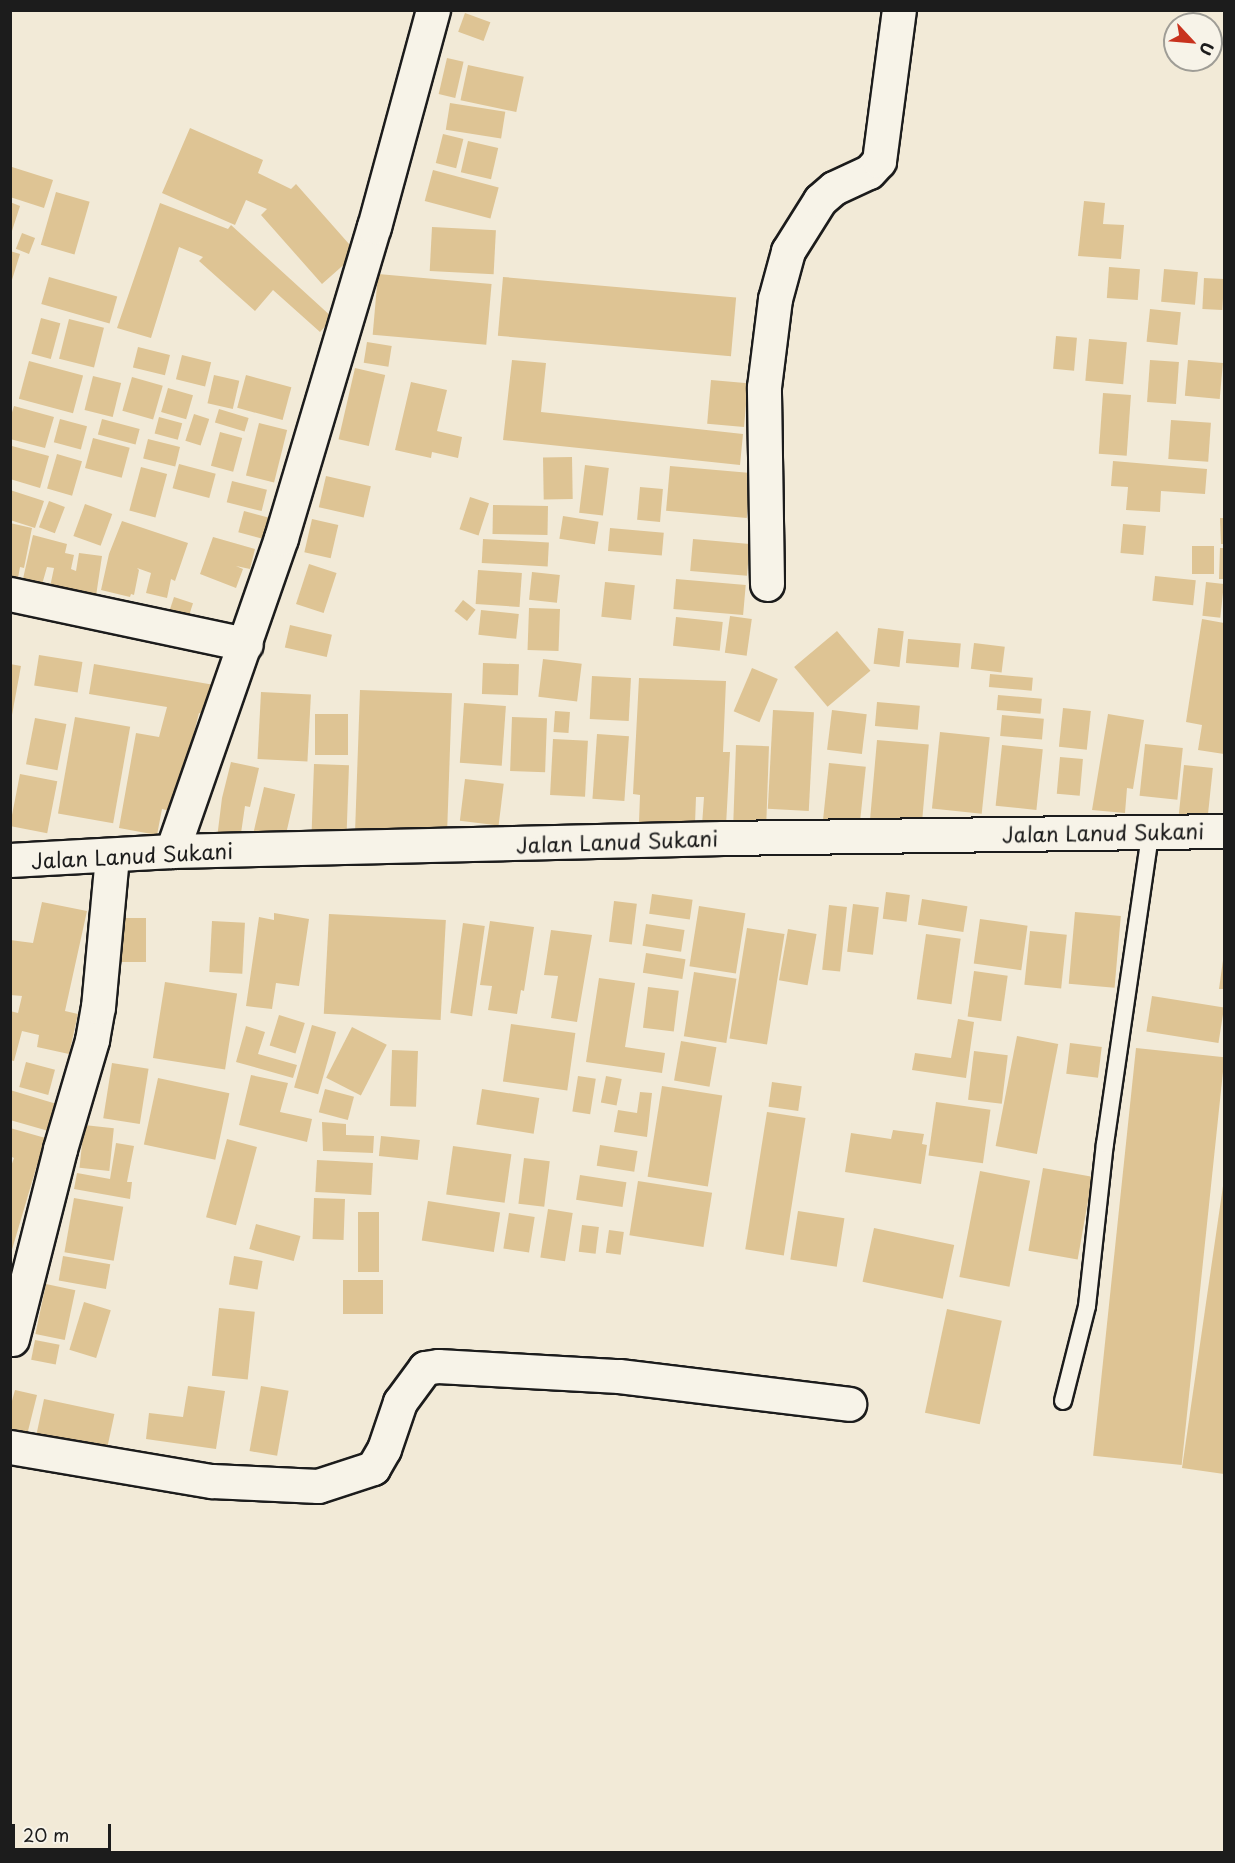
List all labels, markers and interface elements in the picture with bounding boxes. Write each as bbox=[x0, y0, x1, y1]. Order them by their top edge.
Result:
north arrow bbox=[1163, 12, 1223, 72]
text: U bbox=[1194, 38, 1221, 60]
street label: Jalan Lanud Sukani bbox=[1002, 818, 1204, 846]
street label: Jalan Lanud Sukani bbox=[515, 825, 719, 857]
street label: Jalan Lanud Sukani bbox=[30, 837, 234, 873]
scale bar bbox=[15, 1812, 114, 1850]
text: 20 m bbox=[23, 1821, 69, 1848]

